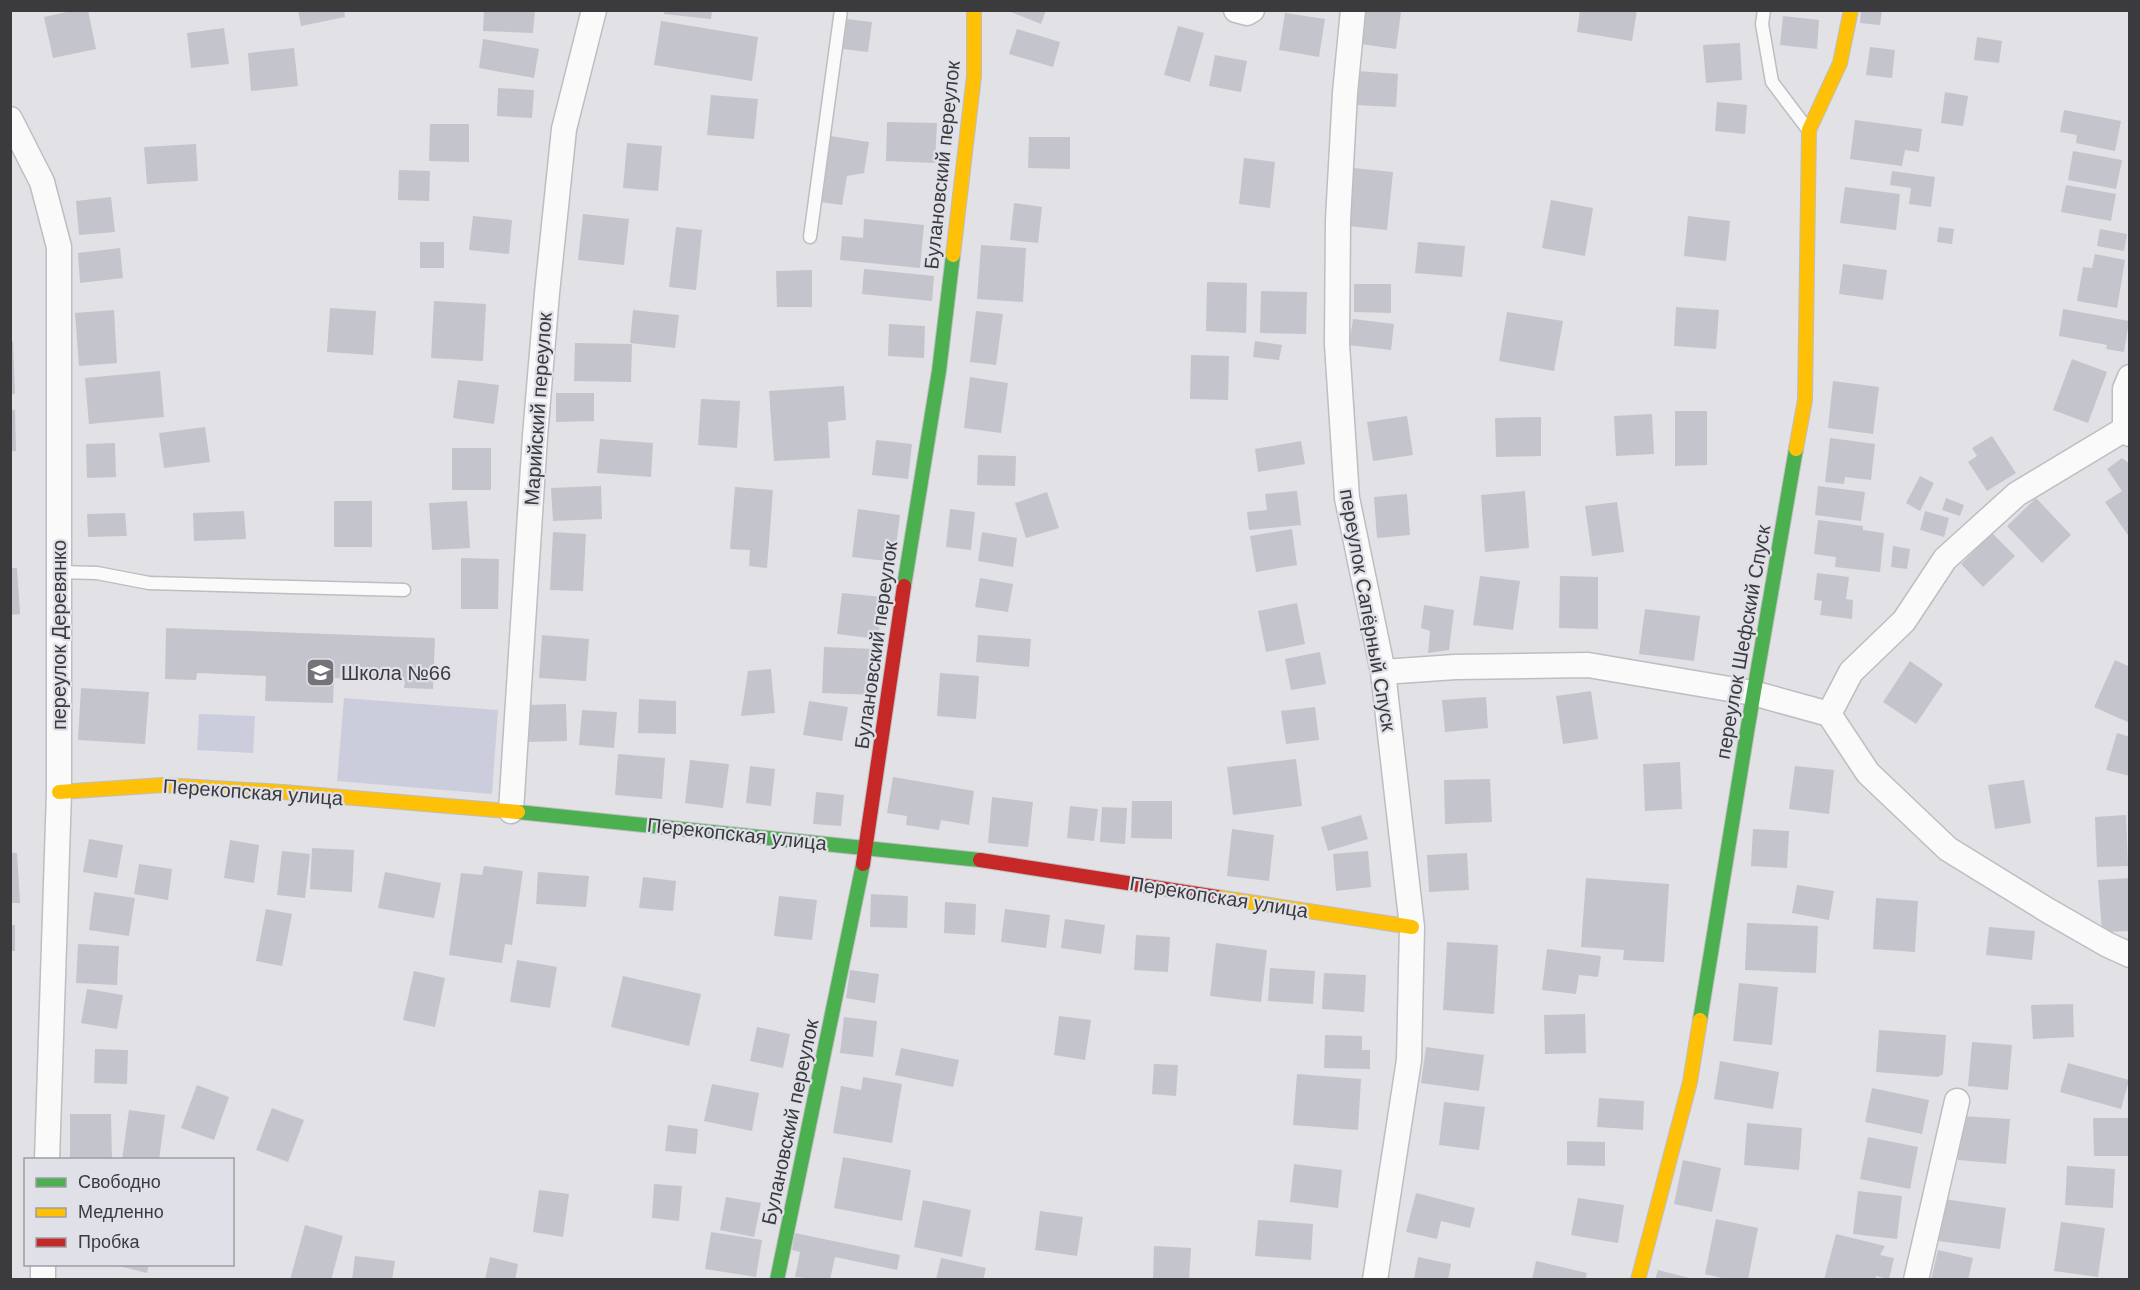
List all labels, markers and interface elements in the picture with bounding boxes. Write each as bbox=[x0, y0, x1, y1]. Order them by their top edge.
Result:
street label: Булановский переулок bbox=[920, 59, 964, 270]
street label: Марийский переулок bbox=[520, 312, 556, 506]
street label: переулок Сапёрный Спуск bbox=[1336, 487, 1400, 733]
street label: переулок Шефский Спуск bbox=[1712, 523, 1774, 761]
street label: Булановский переулок bbox=[851, 539, 902, 750]
street label: переулок Деревянко bbox=[48, 540, 70, 730]
school or university icon: Школа №66 bbox=[304, 657, 336, 689]
place label: Школа №66 bbox=[341, 662, 451, 684]
street label: Перекопская улица bbox=[162, 775, 345, 809]
street label: Перекопская улица bbox=[646, 814, 829, 854]
street label: Перекопская улица bbox=[1128, 872, 1311, 922]
street label: Булановский переулок bbox=[757, 1017, 823, 1227]
legend bbox=[24, 1158, 234, 1266]
text: Свободно bbox=[78, 1172, 161, 1192]
text: Медленно bbox=[78, 1202, 164, 1222]
text: Пробка bbox=[78, 1232, 141, 1252]

